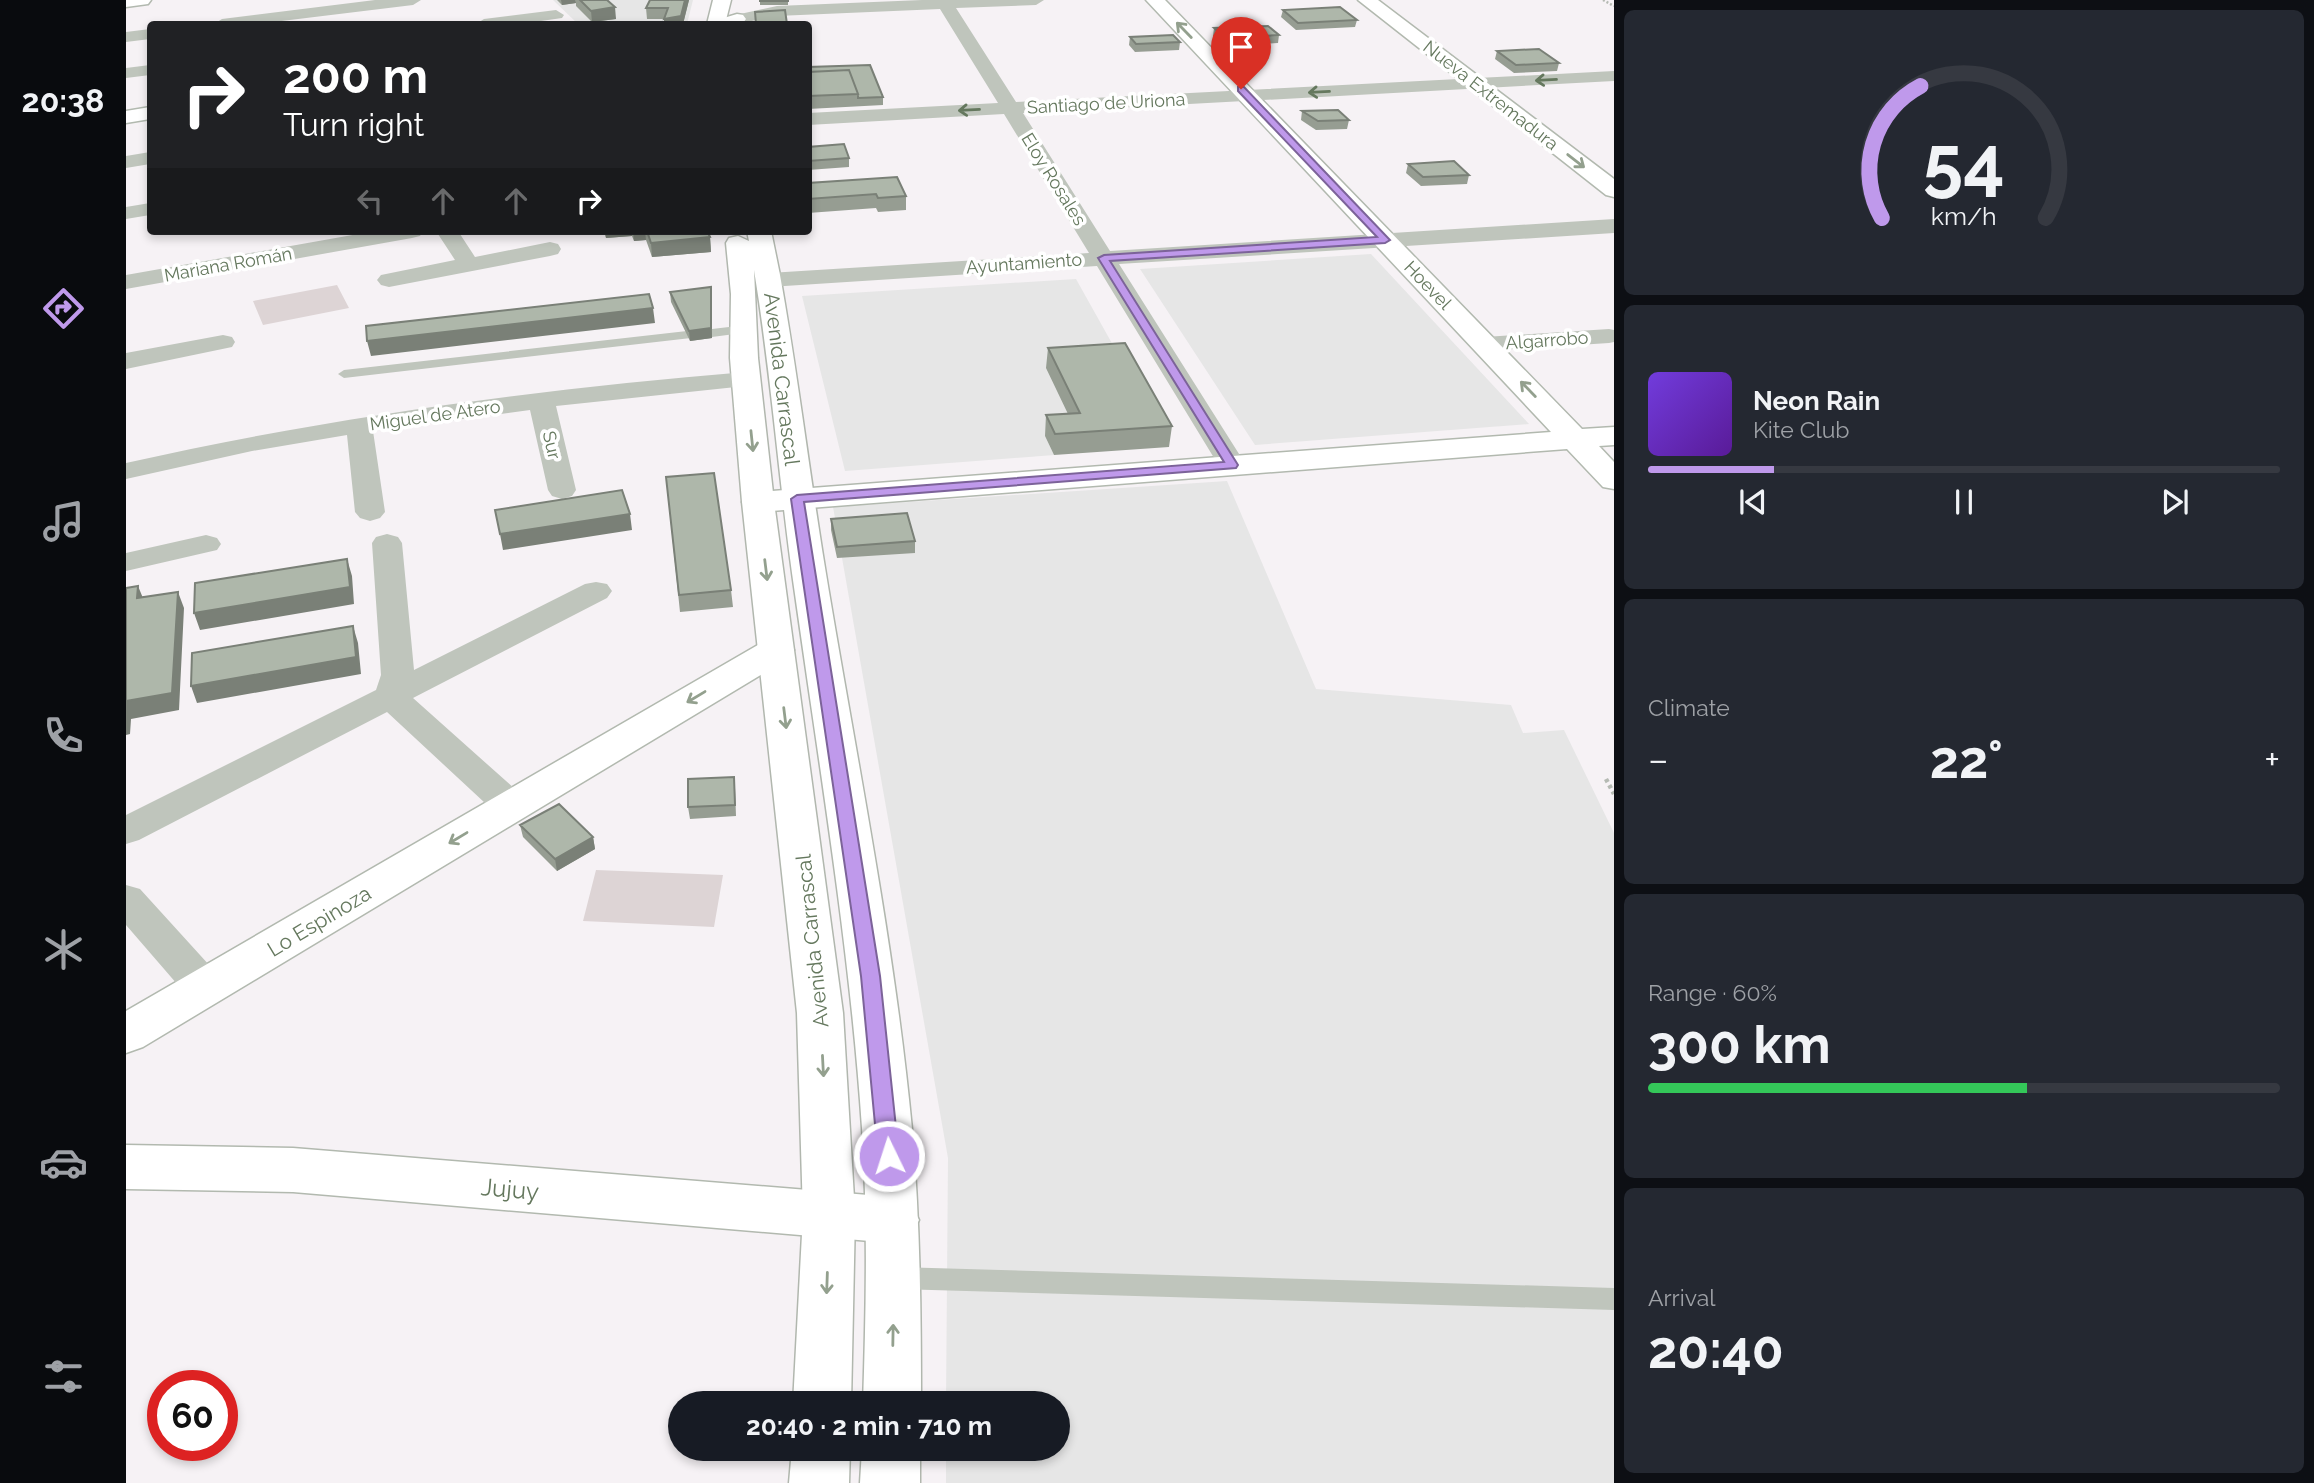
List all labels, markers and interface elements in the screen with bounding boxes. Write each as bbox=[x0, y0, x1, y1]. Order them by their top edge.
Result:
pin bbox=[1211, 17, 1271, 89]
one-way arrow bbox=[1176, 22, 1193, 39]
icon: arrive bbox=[1222, 28, 1260, 66]
street label: Nueva Extremadura bbox=[1419, 36, 1563, 154]
text: 200 m bbox=[283, 47, 428, 104]
icon: right bbox=[168, 49, 259, 140]
one-way arrow bbox=[1535, 74, 1558, 87]
text: 20:38 bbox=[22, 82, 104, 119]
one-way arrow bbox=[1308, 86, 1330, 99]
street label: Santiago de Uriona bbox=[1026, 88, 1186, 118]
one-way arrow bbox=[958, 104, 981, 117]
text: Turn right bbox=[283, 106, 424, 143]
text: 54 bbox=[1923, 121, 2005, 206]
street label: Eloy Rosales bbox=[1017, 129, 1091, 229]
one-way arrow bbox=[1567, 154, 1585, 169]
icon: left bbox=[351, 182, 389, 220]
icon: ahead bbox=[424, 182, 462, 220]
icon: ahead bbox=[497, 182, 535, 220]
icon: right bbox=[570, 182, 608, 220]
text: km/h bbox=[1931, 201, 1997, 231]
street label: Mariana Román bbox=[162, 242, 294, 286]
street label: Ayuntamiento bbox=[965, 248, 1083, 278]
street label: Hoevel bbox=[1400, 257, 1456, 314]
icon: directions bbox=[39, 284, 88, 333]
street label: Avenida Carrascal bbox=[759, 291, 805, 467]
street label: Algarrobo bbox=[1505, 327, 1589, 353]
one-way arrow bbox=[1519, 381, 1536, 398]
text: Neon Rain bbox=[1753, 386, 1880, 416]
street label: Miguel de Atero bbox=[368, 395, 502, 435]
text: Kite Club bbox=[1753, 416, 1850, 443]
street label: Sur bbox=[539, 429, 566, 462]
one-way arrow bbox=[746, 429, 759, 452]
icon: previous bbox=[1734, 483, 1772, 521]
icon: pause bbox=[1945, 483, 1983, 521]
icon: next bbox=[2156, 483, 2194, 521]
icon: music bbox=[39, 497, 88, 546]
one-way arrow bbox=[760, 558, 773, 580]
one-way arrow bbox=[687, 691, 707, 705]
text: Climate bbox=[1648, 694, 1730, 721]
one-way arrow bbox=[778, 706, 791, 729]
icon: phone bbox=[39, 711, 88, 760]
text: 22° bbox=[1930, 729, 2003, 790]
text: − bbox=[1648, 737, 1668, 782]
text: + bbox=[2264, 737, 2280, 782]
one-way arrow bbox=[449, 832, 469, 846]
street label: Avenida Carrascal bbox=[790, 853, 834, 1029]
street label: Lo Espinoza bbox=[263, 880, 375, 962]
icon: climate bbox=[39, 925, 88, 974]
text: Range · 60% bbox=[1648, 979, 1777, 1006]
text: 300 km bbox=[1648, 1014, 1831, 1075]
one-way arrow bbox=[817, 1054, 830, 1077]
position arrow bbox=[852, 1119, 926, 1193]
icon: car bbox=[39, 1138, 88, 1187]
street label: Jujuy bbox=[480, 1172, 540, 1206]
one-way arrow bbox=[820, 1271, 834, 1294]
text: Arrival bbox=[1648, 1284, 1715, 1311]
text: 20:40 bbox=[1648, 1319, 1784, 1380]
one-way arrow bbox=[887, 1324, 900, 1347]
icon: filters bbox=[39, 1352, 88, 1401]
speed limit sign: 60 bbox=[147, 1370, 238, 1461]
text: 20:40 · 2 min · 710 m bbox=[746, 1411, 992, 1441]

